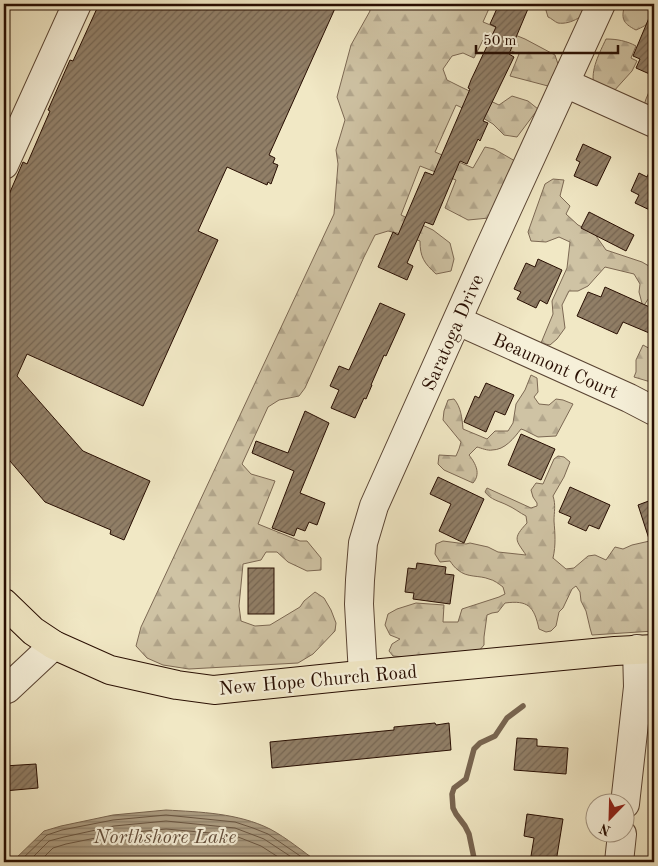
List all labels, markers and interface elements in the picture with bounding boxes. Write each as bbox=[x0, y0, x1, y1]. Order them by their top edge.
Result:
scale bar bbox=[476, 22, 618, 54]
text: 50 m bbox=[483, 34, 517, 49]
street label: Saratoga Drive bbox=[420, 272, 488, 394]
street label: Beaumont Court bbox=[490, 331, 620, 403]
street label: New Hope Church Road bbox=[218, 663, 418, 700]
north arrow bbox=[586, 794, 636, 844]
text: N bbox=[597, 820, 613, 838]
water label: Northshore Lake bbox=[93, 828, 236, 848]

